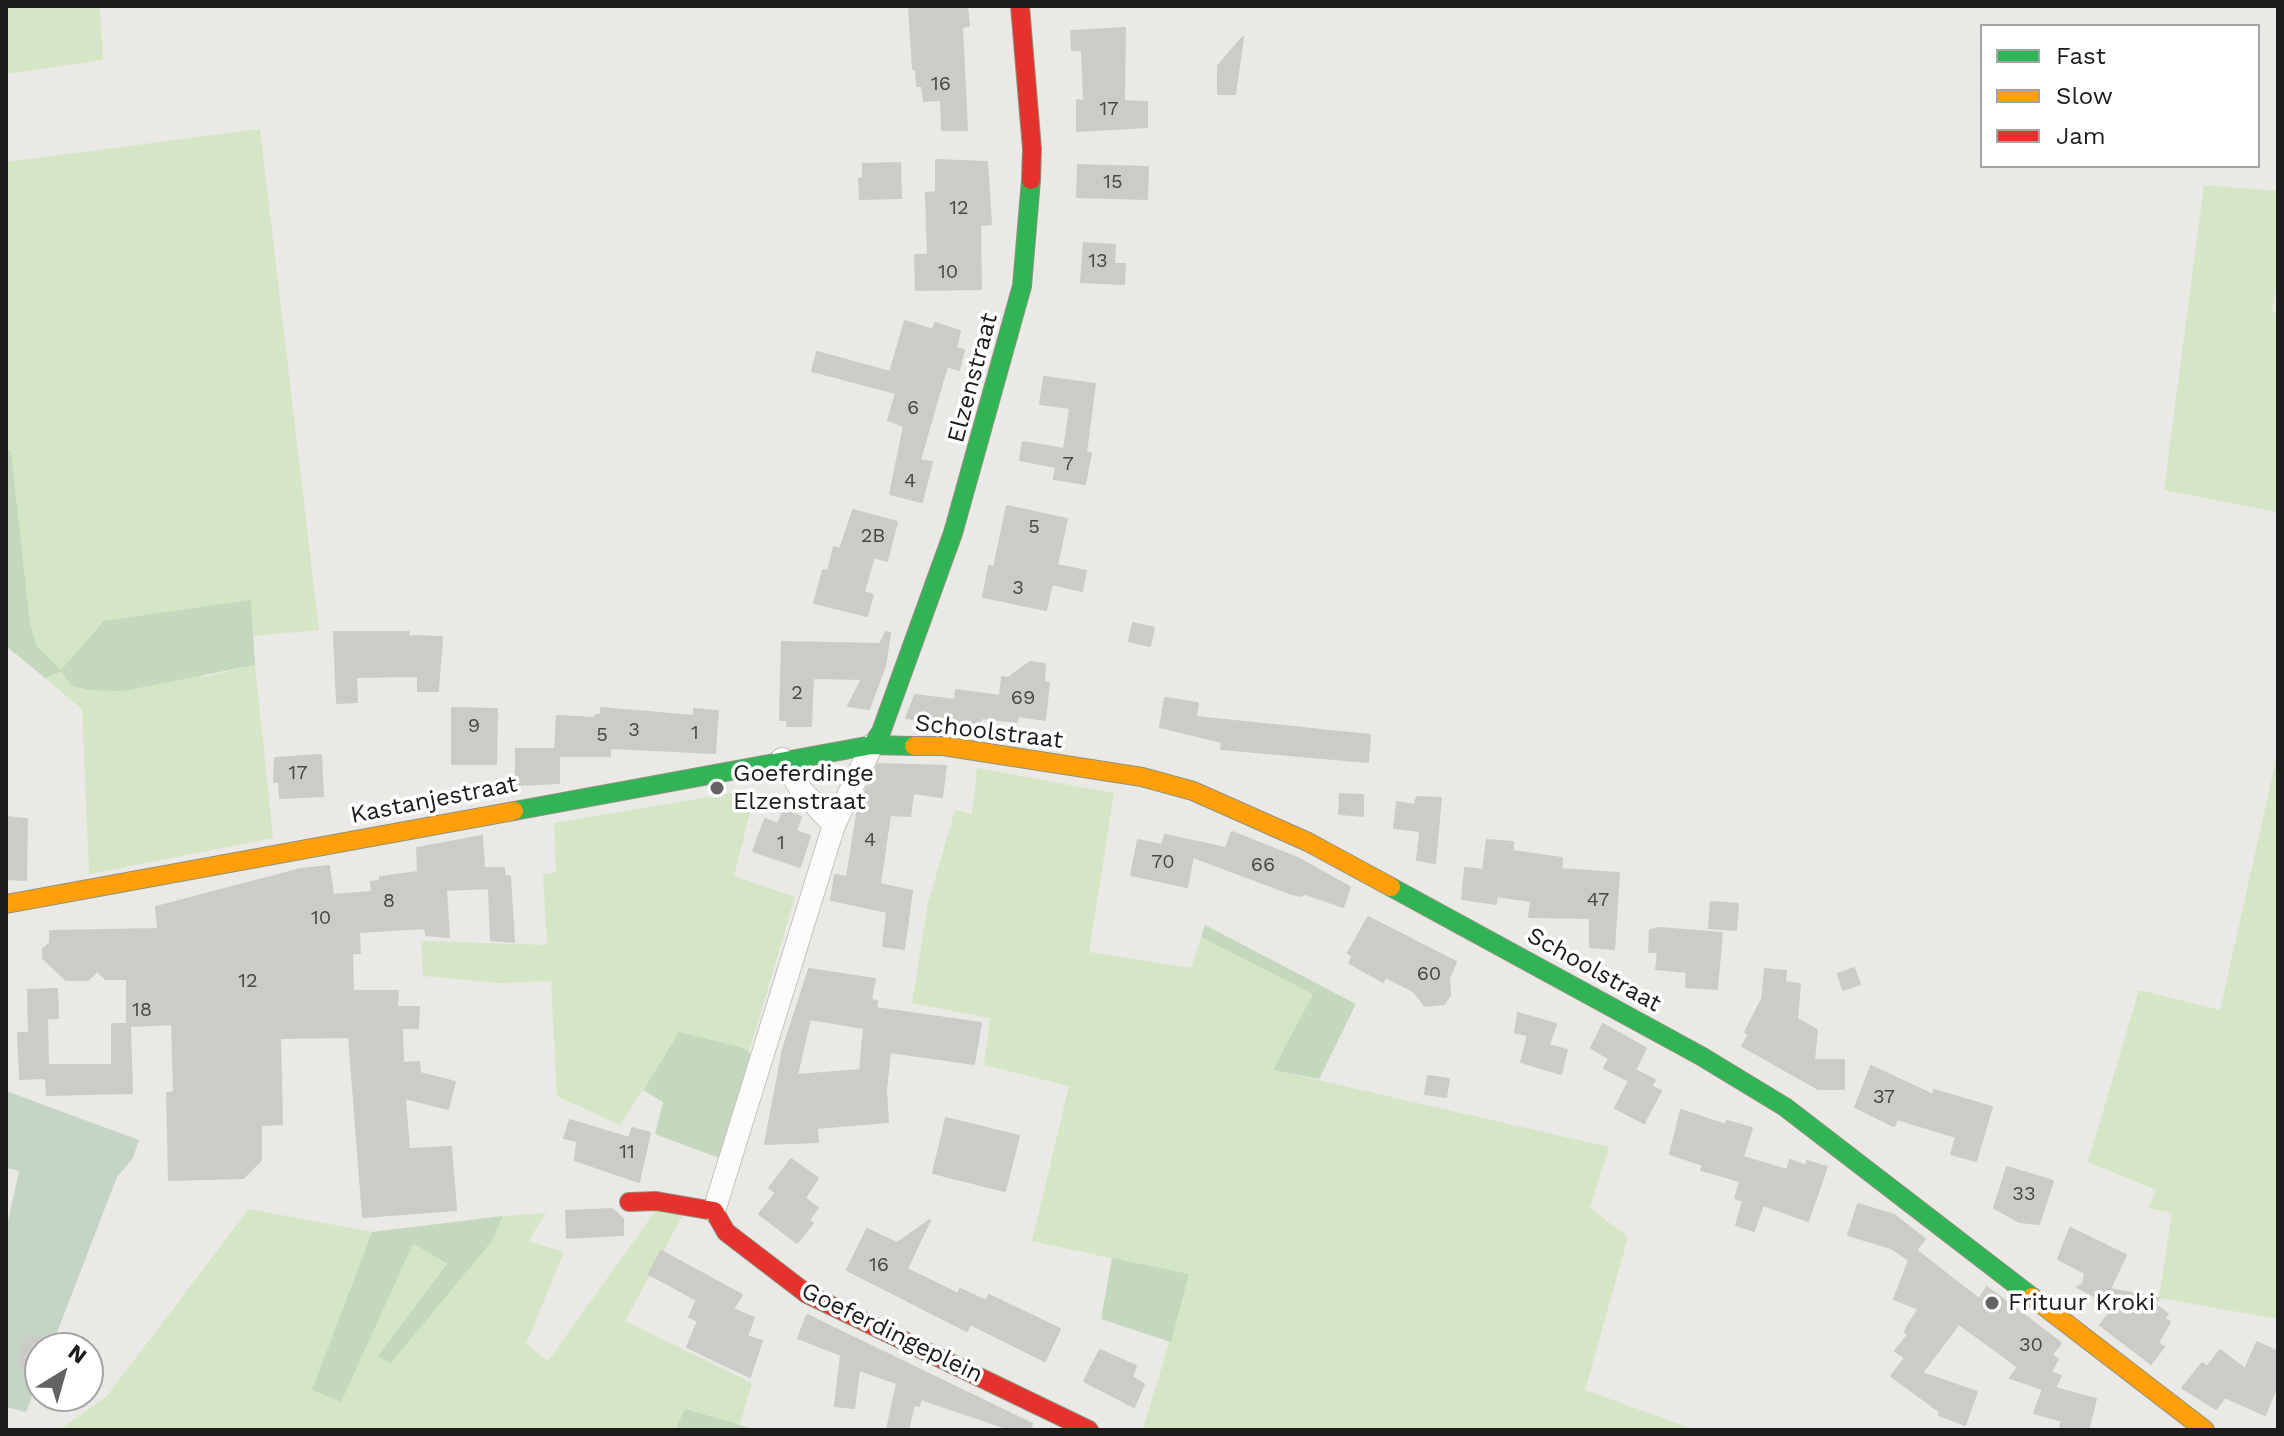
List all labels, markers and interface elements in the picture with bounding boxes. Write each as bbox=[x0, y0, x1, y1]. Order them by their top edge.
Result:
legend bbox=[1980, 24, 2260, 168]
text: Fast bbox=[2056, 42, 2106, 70]
house number: 16 bbox=[931, 72, 951, 96]
text: Slow bbox=[2056, 82, 2113, 110]
house number: 17 bbox=[1099, 97, 1119, 121]
text: Jam bbox=[2056, 122, 2106, 150]
house number: 15 bbox=[1103, 170, 1123, 194]
house number: 12 bbox=[949, 196, 969, 220]
house number: 13 bbox=[1088, 249, 1108, 273]
house number: 10 bbox=[938, 260, 958, 284]
street label: Elzenstraat bbox=[942, 310, 1004, 446]
house number: 6 bbox=[907, 396, 919, 420]
house number: 7 bbox=[1062, 452, 1074, 476]
house number: 4 bbox=[904, 469, 916, 493]
house number: 5 bbox=[1028, 515, 1040, 539]
house number: 2B bbox=[861, 524, 885, 548]
house number: 3 bbox=[1012, 576, 1024, 600]
house number: 2 bbox=[791, 681, 803, 705]
house number: 69 bbox=[1011, 686, 1035, 710]
street label: Schoolstraat bbox=[913, 709, 1065, 755]
house number: 9 bbox=[468, 714, 480, 738]
house number: 3 bbox=[628, 718, 640, 742]
house number: 1 bbox=[691, 721, 699, 745]
house number: 5 bbox=[596, 723, 608, 747]
place label: Goeferdinge Elzenstraat bbox=[733, 760, 874, 816]
house number: 17 bbox=[288, 761, 308, 785]
street label: Kastanjestraat bbox=[348, 770, 520, 830]
marker: Goeferdinge Elzenstraat bbox=[708, 779, 726, 797]
house number: 4 bbox=[864, 828, 876, 852]
house number: 1 bbox=[777, 831, 785, 855]
house number: 70 bbox=[1151, 850, 1175, 874]
house number: 66 bbox=[1251, 853, 1275, 877]
house number: 47 bbox=[1587, 888, 1609, 912]
house number: 8 bbox=[383, 889, 395, 913]
house number: 10 bbox=[311, 906, 331, 930]
street label: Schoolstraat bbox=[1522, 921, 1666, 1019]
house number: 60 bbox=[1417, 962, 1441, 986]
house number: 12 bbox=[238, 969, 258, 993]
house number: 18 bbox=[132, 998, 152, 1022]
house number: 37 bbox=[1873, 1085, 1895, 1109]
house number: 11 bbox=[619, 1140, 635, 1164]
house number: 33 bbox=[2012, 1182, 2036, 1206]
house number: 16 bbox=[869, 1253, 889, 1277]
street label: Goeferdingeplein bbox=[797, 1277, 987, 1389]
place label: Frituur Kroki bbox=[2008, 1289, 2155, 1317]
marker: Frituur Kroki bbox=[1983, 1294, 2001, 1312]
north arrow bbox=[24, 1332, 104, 1412]
house number: 30 bbox=[2019, 1333, 2043, 1357]
text: N bbox=[64, 1339, 92, 1369]

